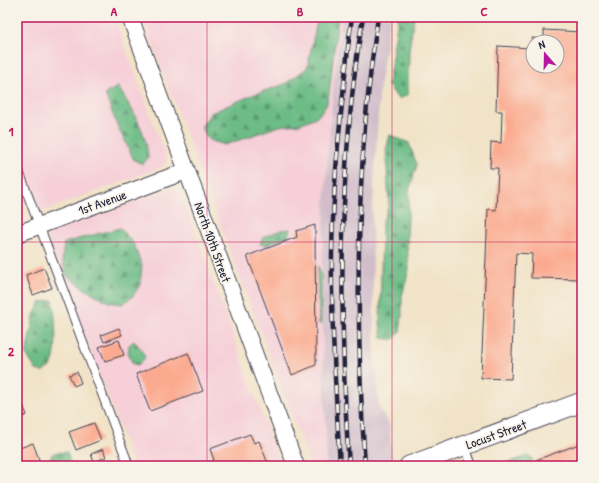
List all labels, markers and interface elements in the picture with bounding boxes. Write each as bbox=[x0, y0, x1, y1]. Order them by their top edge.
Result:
text: A bbox=[111, 2, 118, 20]
text: B bbox=[297, 2, 304, 20]
text: C bbox=[480, 2, 488, 20]
north arrow bbox=[525, 34, 565, 74]
text: N bbox=[536, 37, 547, 52]
text: 1 bbox=[9, 122, 14, 140]
street label: 1st Avenue bbox=[75, 185, 129, 219]
street label: North 10th Street bbox=[190, 200, 236, 285]
text: 2 bbox=[8, 342, 15, 360]
street label: Locust Street bbox=[463, 415, 529, 453]

